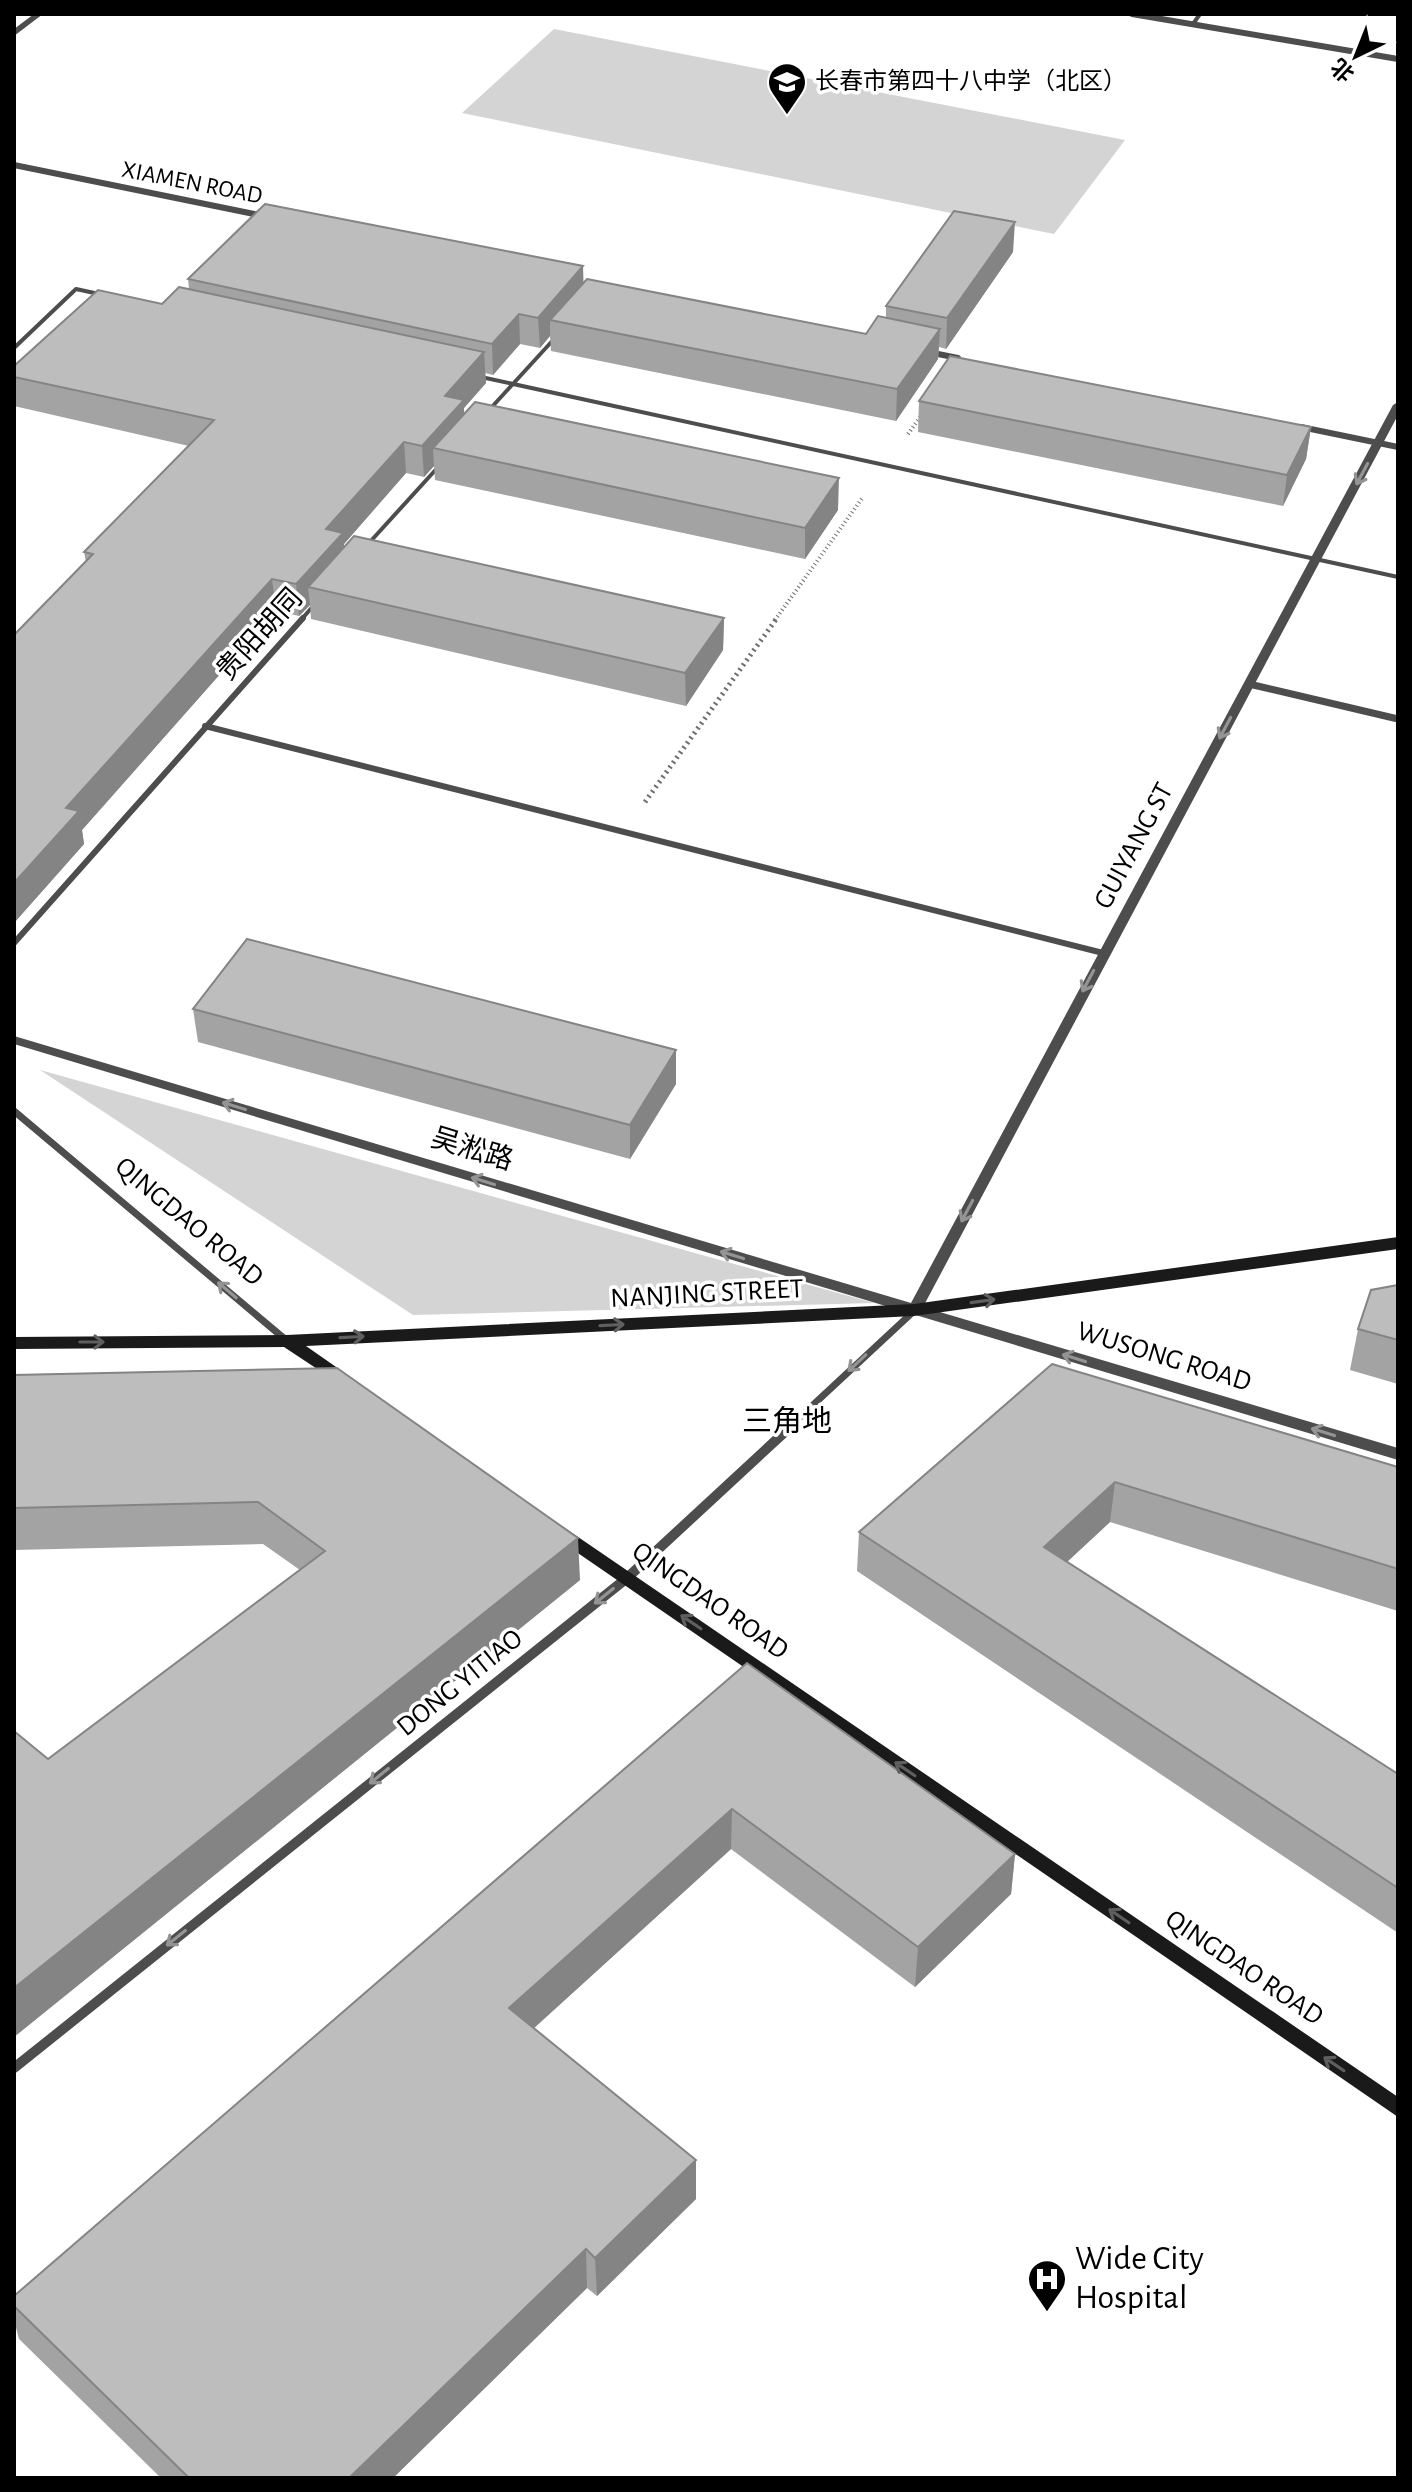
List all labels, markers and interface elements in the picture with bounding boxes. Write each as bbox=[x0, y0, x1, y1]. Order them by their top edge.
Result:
north arrow bbox=[1316, 16, 1396, 96]
text: 北 bbox=[1327, 54, 1359, 86]
school or university icon: 长春市第四十八中学（北区） bbox=[766, 61, 808, 116]
place label: 长春市第四十八中学（北区） bbox=[815, 68, 1127, 94]
street label: XIAMEN ROAD bbox=[120, 158, 264, 208]
one-way arrow bbox=[1354, 462, 1370, 486]
street label: 贵阳胡同 bbox=[211, 583, 308, 686]
one-way arrow bbox=[1217, 715, 1233, 739]
street label: GUIYANG ST bbox=[1089, 778, 1179, 914]
one-way arrow bbox=[1080, 969, 1096, 992]
one-way arrow bbox=[222, 1098, 248, 1113]
street label: 吴淞路 bbox=[428, 1122, 517, 1176]
street label: QINGDAO ROAD bbox=[110, 1152, 268, 1292]
one-way arrow bbox=[471, 1173, 497, 1188]
one-way arrow bbox=[958, 1199, 974, 1222]
one-way arrow bbox=[720, 1247, 746, 1262]
street label: NANJING STREET bbox=[610, 1275, 805, 1313]
one-way arrow bbox=[218, 1281, 238, 1299]
one-way arrow bbox=[969, 1293, 995, 1308]
one-way arrow bbox=[598, 1317, 625, 1332]
street label: WUSONG ROAD bbox=[1074, 1317, 1254, 1397]
one-way arrow bbox=[338, 1330, 365, 1345]
one-way arrow bbox=[78, 1334, 105, 1350]
one-way arrow bbox=[1062, 1350, 1088, 1365]
one-way arrow bbox=[848, 1354, 868, 1372]
district label: 三角地 bbox=[742, 1405, 832, 1437]
one-way arrow bbox=[1311, 1424, 1337, 1439]
street label: QINGDAO ROAD bbox=[627, 1537, 793, 1665]
one-way arrow bbox=[594, 1588, 615, 1605]
one-way arrow bbox=[680, 1614, 702, 1630]
street label: DONG YITIAO bbox=[392, 1624, 528, 1742]
one-way arrow bbox=[895, 1761, 917, 1777]
one-way arrow bbox=[369, 1767, 390, 1785]
street label: QINGDAO ROAD bbox=[1160, 1905, 1328, 2031]
one-way arrow bbox=[1109, 1908, 1131, 1924]
one-way arrow bbox=[166, 1930, 187, 1947]
one-way arrow bbox=[1323, 2056, 1345, 2072]
place label: Wide City Hospital bbox=[1075, 2242, 1204, 2315]
hospital icon: Wide City Hospital bbox=[1026, 2258, 1068, 2313]

